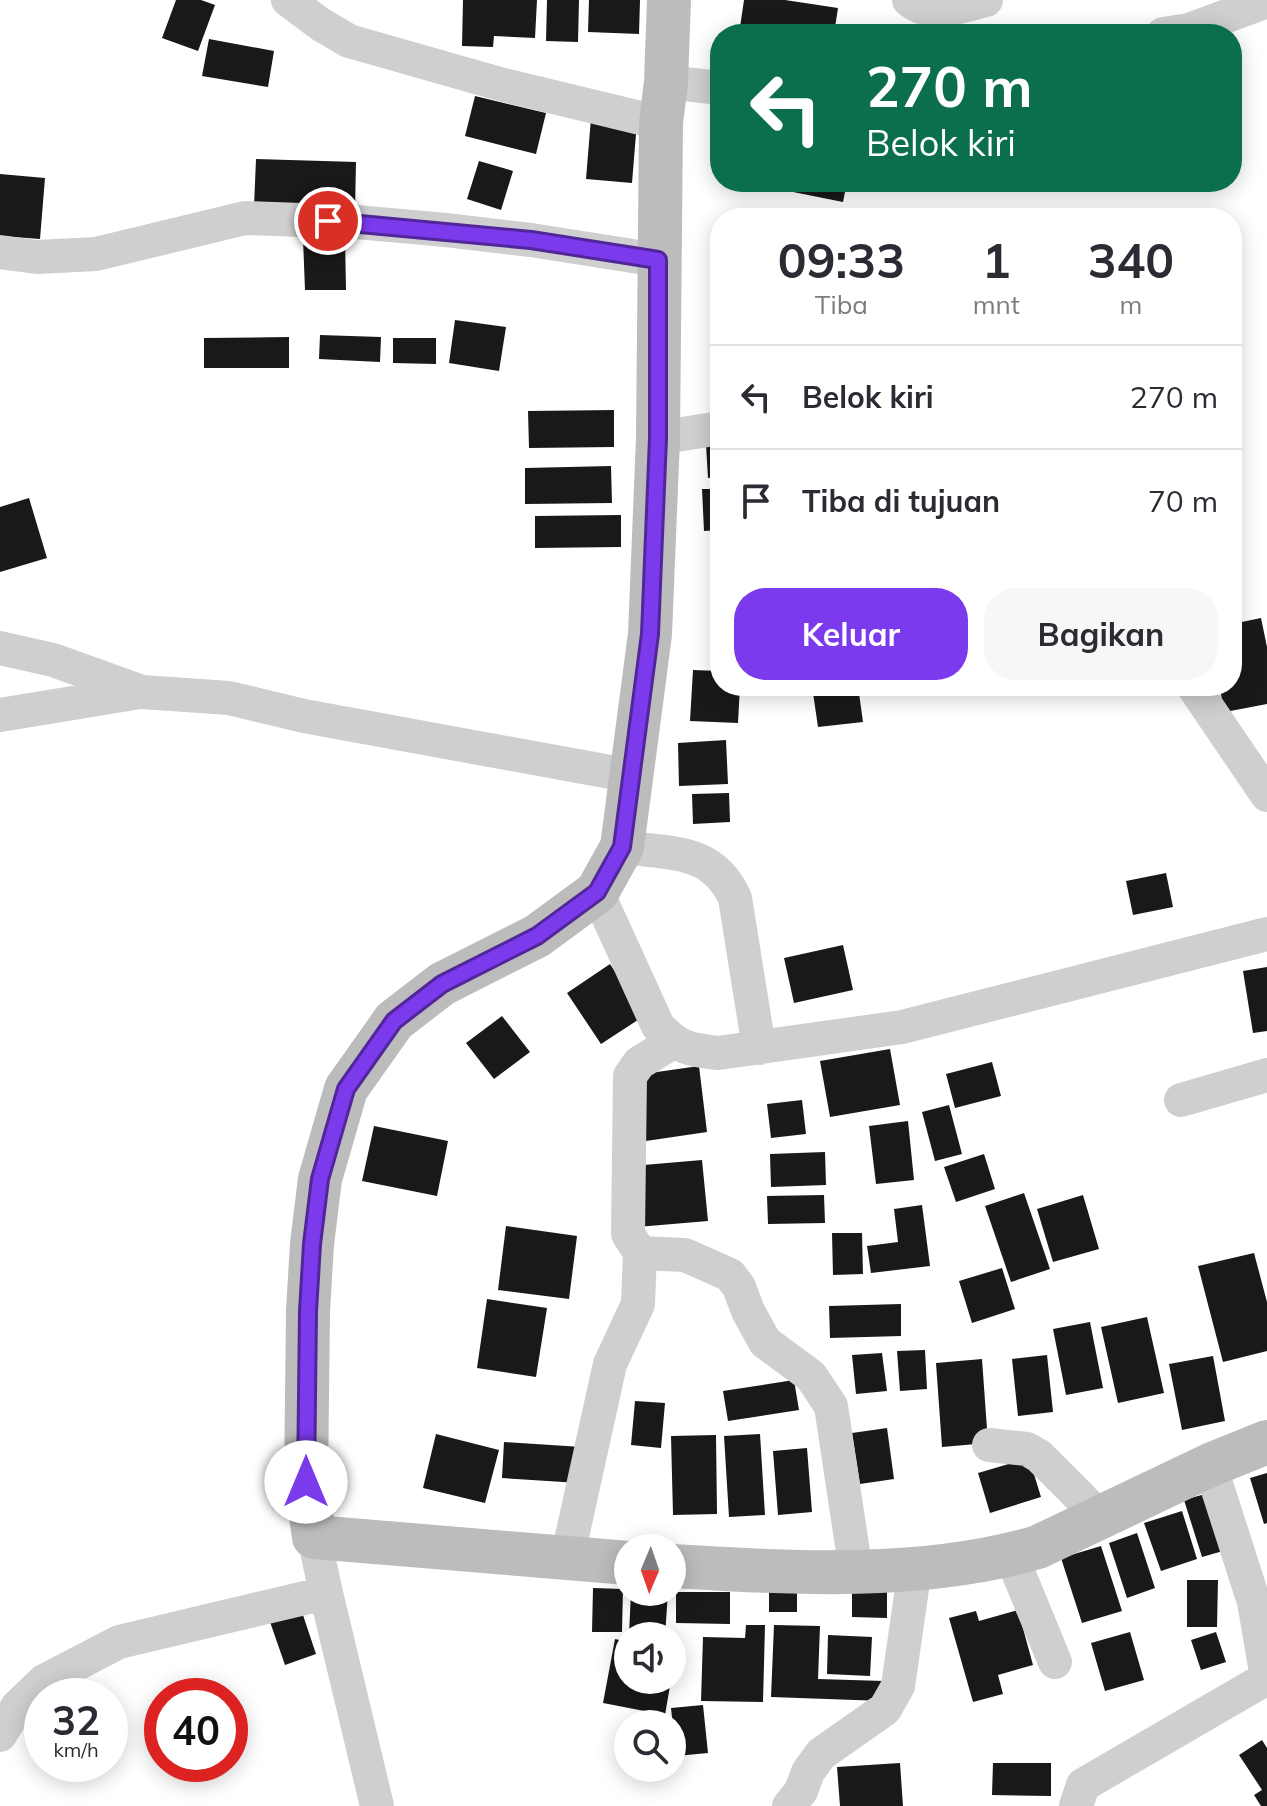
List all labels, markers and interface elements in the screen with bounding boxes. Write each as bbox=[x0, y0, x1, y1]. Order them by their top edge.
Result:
text: 270 m bbox=[866, 51, 1033, 121]
icon: left bbox=[734, 56, 838, 160]
text: Belok kiri bbox=[866, 120, 1016, 165]
pin bbox=[294, 187, 362, 255]
icon: arrive bbox=[306, 199, 350, 243]
text: 09:33 bbox=[778, 230, 905, 290]
text: 1 bbox=[982, 230, 1011, 290]
text: 340 bbox=[1088, 230, 1174, 290]
text: Tiba bbox=[815, 288, 868, 321]
text: mnt bbox=[973, 288, 1020, 321]
text: m bbox=[1120, 288, 1142, 321]
icon: left bbox=[734, 375, 778, 419]
text: Belok kiri bbox=[802, 378, 934, 416]
text: 270 m bbox=[1130, 378, 1218, 416]
icon: arrive bbox=[734, 479, 778, 523]
text: Tiba di tujuan bbox=[802, 482, 1000, 520]
text: 70 m bbox=[1148, 482, 1218, 520]
button: Keluar bbox=[734, 588, 968, 680]
button: Bagikan bbox=[984, 588, 1218, 680]
position arrow bbox=[264, 1440, 348, 1524]
north arrow bbox=[614, 1534, 686, 1606]
map controls bbox=[614, 1534, 686, 1782]
button: sound bbox=[614, 1622, 686, 1694]
speed limit sign: 40 bbox=[144, 1678, 248, 1782]
text: 32 bbox=[52, 1695, 100, 1745]
button: search bbox=[614, 1710, 686, 1782]
text: km/h bbox=[53, 1737, 99, 1762]

